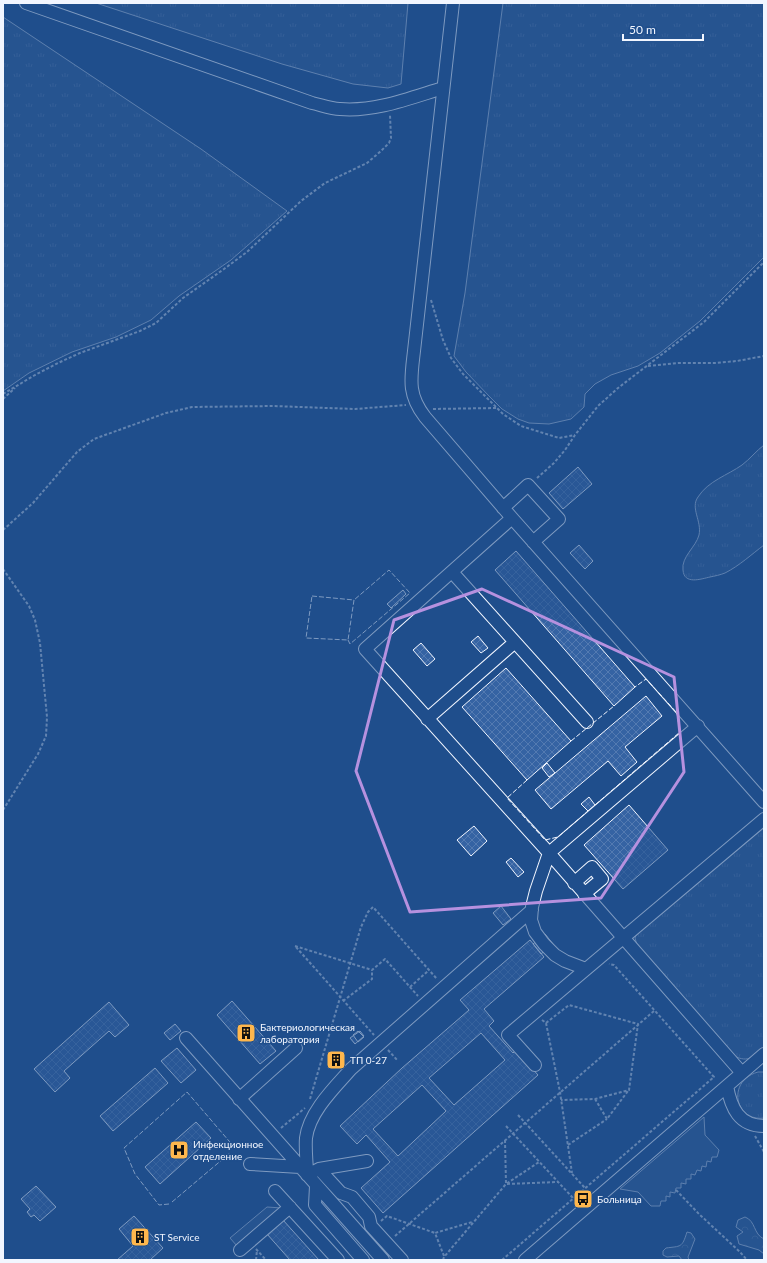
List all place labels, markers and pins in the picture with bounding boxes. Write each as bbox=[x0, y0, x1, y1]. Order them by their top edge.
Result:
place label: Бактериологическая лаборатория bbox=[260, 1021, 355, 1045]
building icon: Бактериологическая лаборатория bbox=[235, 1022, 257, 1044]
building icon: ТП 0-27 bbox=[325, 1049, 347, 1071]
place label: ТП 0-27 bbox=[350, 1054, 387, 1066]
place label: Инфекционное отделение bbox=[193, 1138, 263, 1162]
hospital icon: Инфекционное отделение bbox=[168, 1139, 190, 1161]
bus stop icon: Больница bbox=[572, 1188, 594, 1210]
place label: Больница bbox=[597, 1193, 642, 1205]
building icon: ST Service bbox=[129, 1226, 151, 1248]
place label: ST Service bbox=[154, 1231, 199, 1243]

